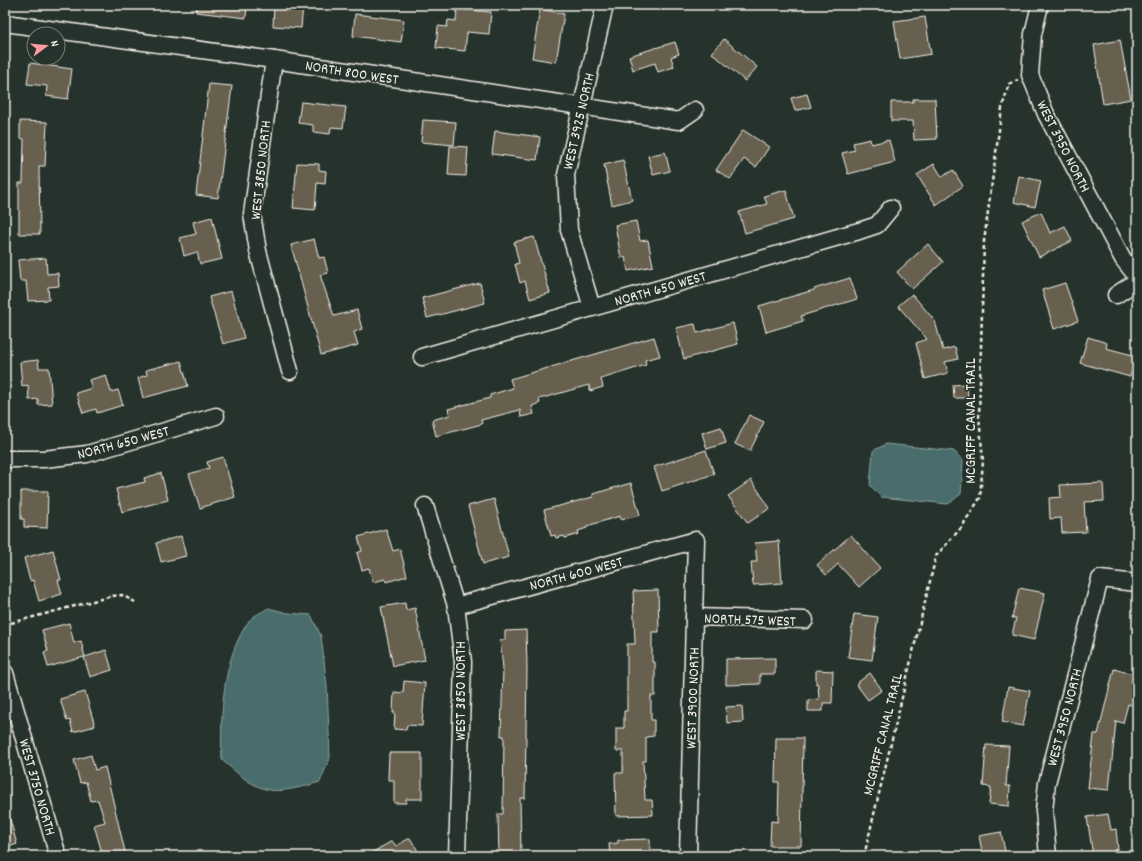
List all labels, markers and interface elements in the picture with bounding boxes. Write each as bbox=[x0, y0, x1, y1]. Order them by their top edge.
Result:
north arrow bbox=[26, 26, 66, 66]
text: N bbox=[45, 39, 62, 49]
street label: NORTH 800 WEST bbox=[303, 56, 400, 92]
street label: WEST 3925 NORTH bbox=[558, 71, 602, 172]
street label: WEST 3950 NORTH bbox=[1030, 97, 1095, 197]
street label: WEST 3850 NORTH bbox=[246, 119, 278, 221]
street label: NORTH 650 WEST bbox=[612, 266, 709, 314]
street label: MCGRIFF CANAL TRAIL bbox=[961, 358, 983, 484]
street label: NORTH 650 WEST bbox=[75, 421, 172, 467]
street label: NORTH 600 WEST bbox=[527, 552, 626, 598]
street label: NORTH 575 WEST bbox=[704, 608, 796, 634]
street label: WEST 3850 NORTH bbox=[451, 641, 473, 741]
street label: WEST 3900 NORTH bbox=[681, 647, 707, 749]
street label: WEST 3950 NORTH bbox=[1042, 666, 1090, 769]
street label: MCGRIFF CANAL TRAIL bbox=[858, 671, 910, 798]
street label: WEST 3750 NORTH bbox=[12, 737, 60, 838]

